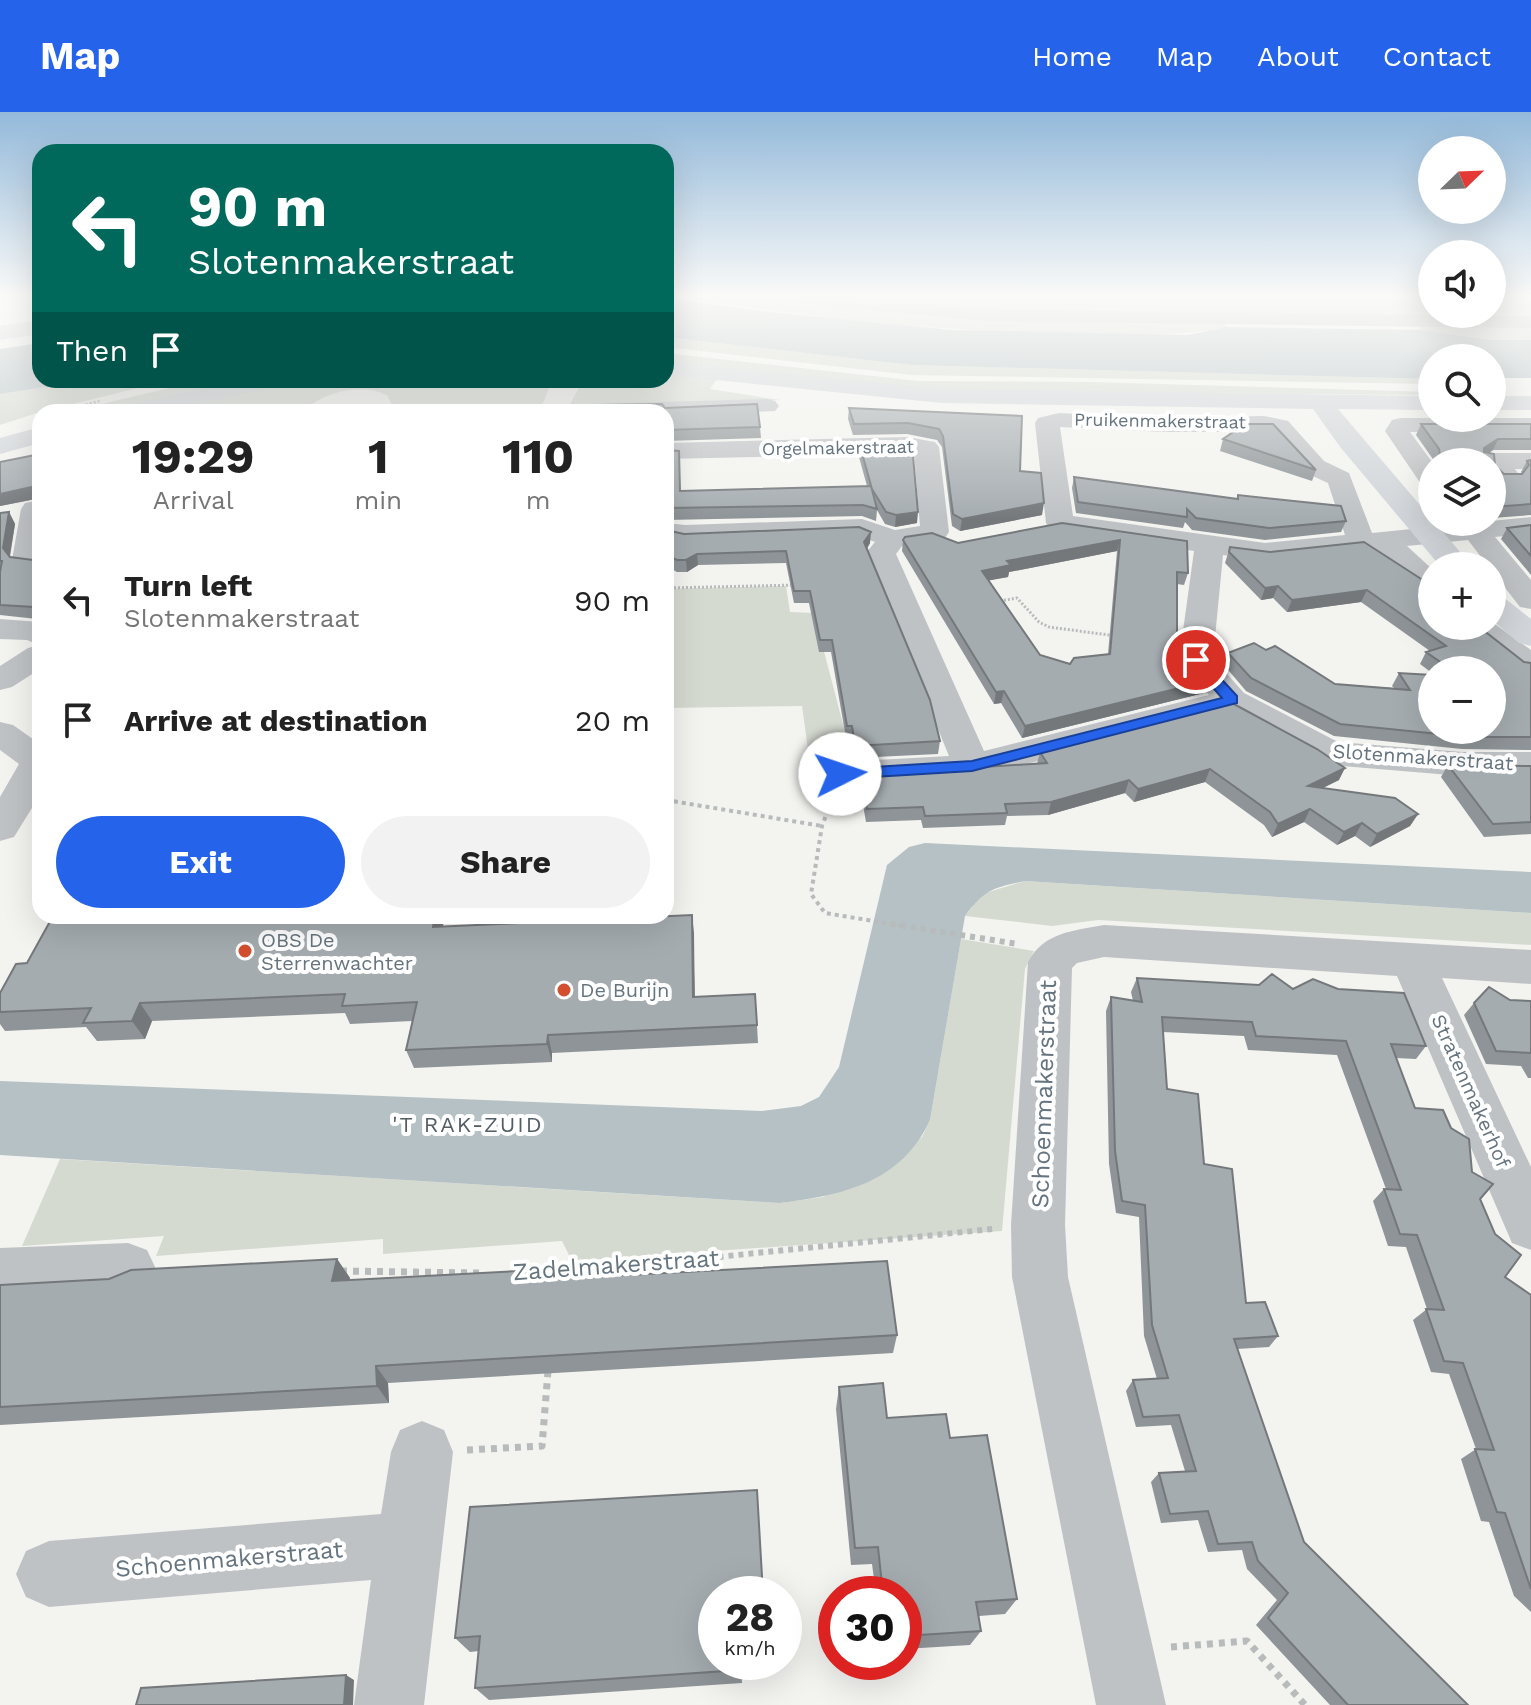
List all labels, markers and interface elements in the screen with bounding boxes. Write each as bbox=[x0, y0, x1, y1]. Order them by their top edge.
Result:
text: Map bbox=[40, 34, 120, 78]
text: Home bbox=[1032, 40, 1112, 73]
text: Map bbox=[1156, 40, 1213, 73]
text: About bbox=[1257, 40, 1339, 73]
text: Contact bbox=[1383, 40, 1491, 73]
north arrow bbox=[1418, 136, 1506, 224]
map controls bbox=[1418, 136, 1506, 744]
text: 90 m bbox=[188, 174, 327, 240]
icon: left bbox=[56, 176, 160, 280]
button: sound bbox=[1418, 240, 1506, 328]
text: Slotenmakerstraat bbox=[188, 241, 514, 283]
icon: arrive bbox=[144, 328, 188, 372]
text: Then bbox=[56, 333, 128, 368]
button: search bbox=[1418, 344, 1506, 432]
street label: Pruikenmakerstraat bbox=[1074, 409, 1247, 433]
text: 19:29 bbox=[132, 428, 255, 485]
text: 1 bbox=[368, 428, 389, 485]
text: 110 bbox=[502, 428, 574, 485]
street label: Orgelmakerstraat bbox=[762, 436, 915, 459]
button: layers bbox=[1418, 448, 1506, 536]
text: Arrival bbox=[153, 485, 234, 515]
text: min bbox=[354, 485, 402, 515]
text: m bbox=[526, 485, 550, 515]
button: + bbox=[1418, 552, 1506, 640]
text: Turn left bbox=[124, 568, 252, 603]
icon: left bbox=[56, 578, 100, 622]
text: 90 m bbox=[574, 583, 650, 618]
text: Slotenmakerstraat bbox=[124, 603, 359, 633]
pin bbox=[1162, 626, 1230, 694]
icon: arrive bbox=[1174, 638, 1218, 682]
button: − bbox=[1418, 656, 1506, 744]
icon: arrive bbox=[56, 698, 100, 742]
text: Arrive at destination bbox=[124, 703, 428, 738]
text: 20 m bbox=[575, 703, 650, 738]
position arrow bbox=[798, 732, 882, 816]
street label: Slotenmakerstraat bbox=[1332, 739, 1515, 775]
button: Exit bbox=[56, 816, 345, 908]
button: Share bbox=[361, 816, 650, 908]
place label: OBS De Sterrenwachter bbox=[261, 928, 413, 975]
marker: OBS De Sterrenwachter bbox=[236, 942, 254, 960]
place label: De Burijn bbox=[580, 978, 669, 1002]
street label: Schoenmakerstraat bbox=[1026, 979, 1062, 1209]
marker: De Burijn bbox=[555, 981, 573, 999]
street label: Stratenmakerhof bbox=[1426, 1011, 1516, 1172]
district label: 'T RAK-ZUID bbox=[392, 1112, 544, 1137]
street label: Zadelmakerstraat bbox=[512, 1244, 720, 1286]
street label: Schoenmakerstraat bbox=[114, 1535, 344, 1583]
speed limit sign: 30 bbox=[818, 1576, 922, 1680]
text: 28 bbox=[726, 1594, 774, 1641]
text: km/h bbox=[724, 1636, 776, 1660]

